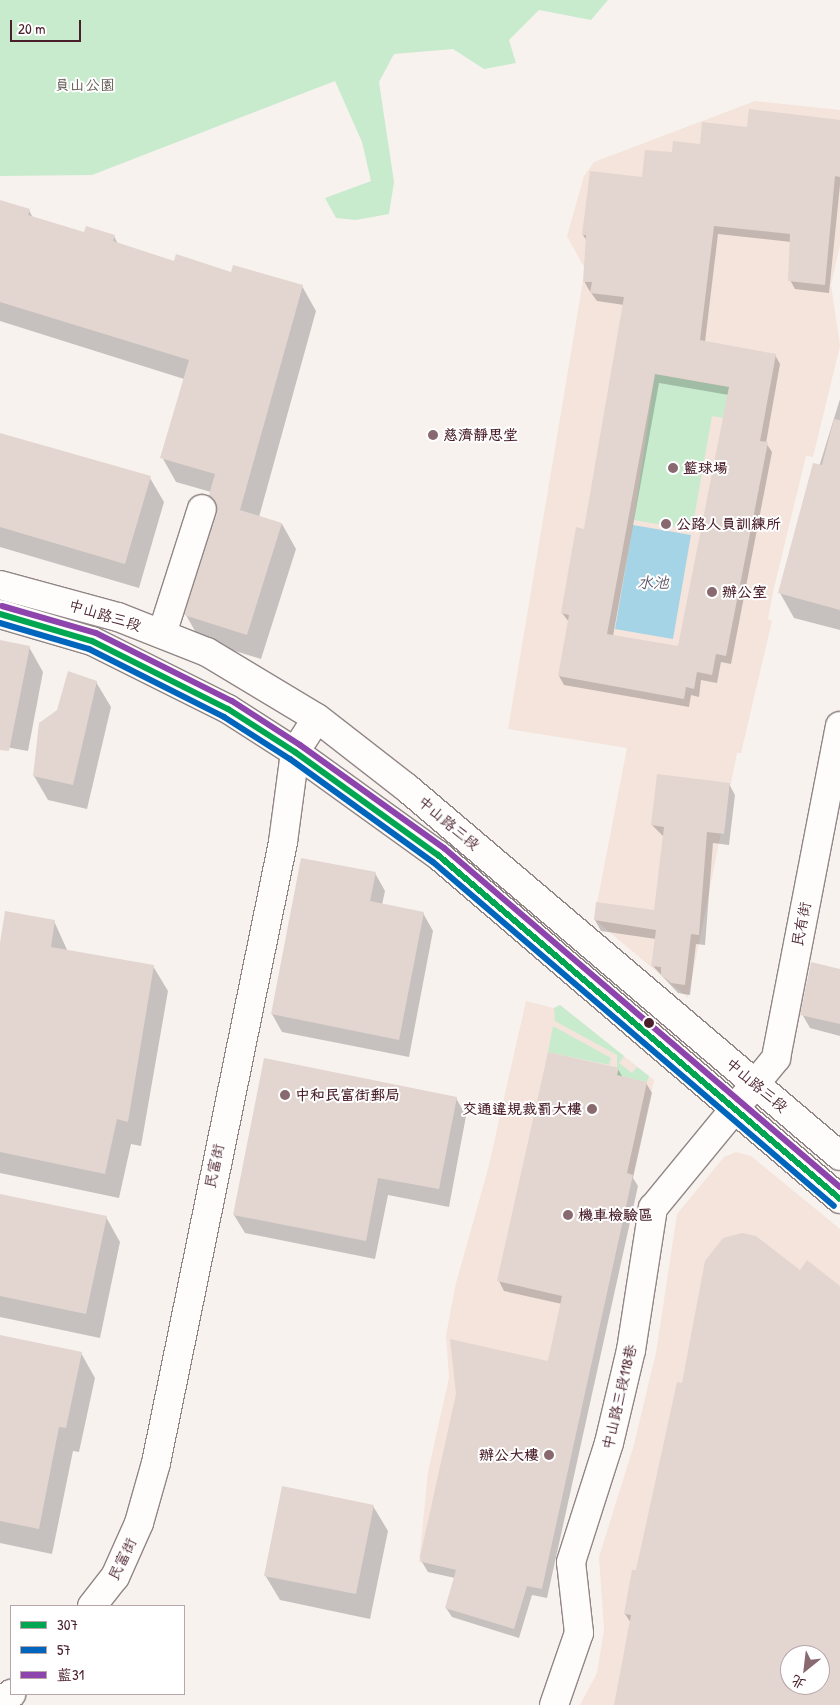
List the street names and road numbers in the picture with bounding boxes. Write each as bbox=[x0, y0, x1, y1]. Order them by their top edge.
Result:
street label: 中山路三段 bbox=[67, 595, 143, 635]
street label: 中山路三段 bbox=[414, 792, 484, 854]
street label: 民有街 bbox=[788, 900, 814, 948]
street label: 中山路三段 bbox=[722, 1054, 792, 1116]
street label: 民富街 bbox=[201, 1142, 227, 1190]
street label: 中山路三段118巷 bbox=[598, 1343, 640, 1451]
street label: 民富街 bbox=[104, 1535, 140, 1583]

